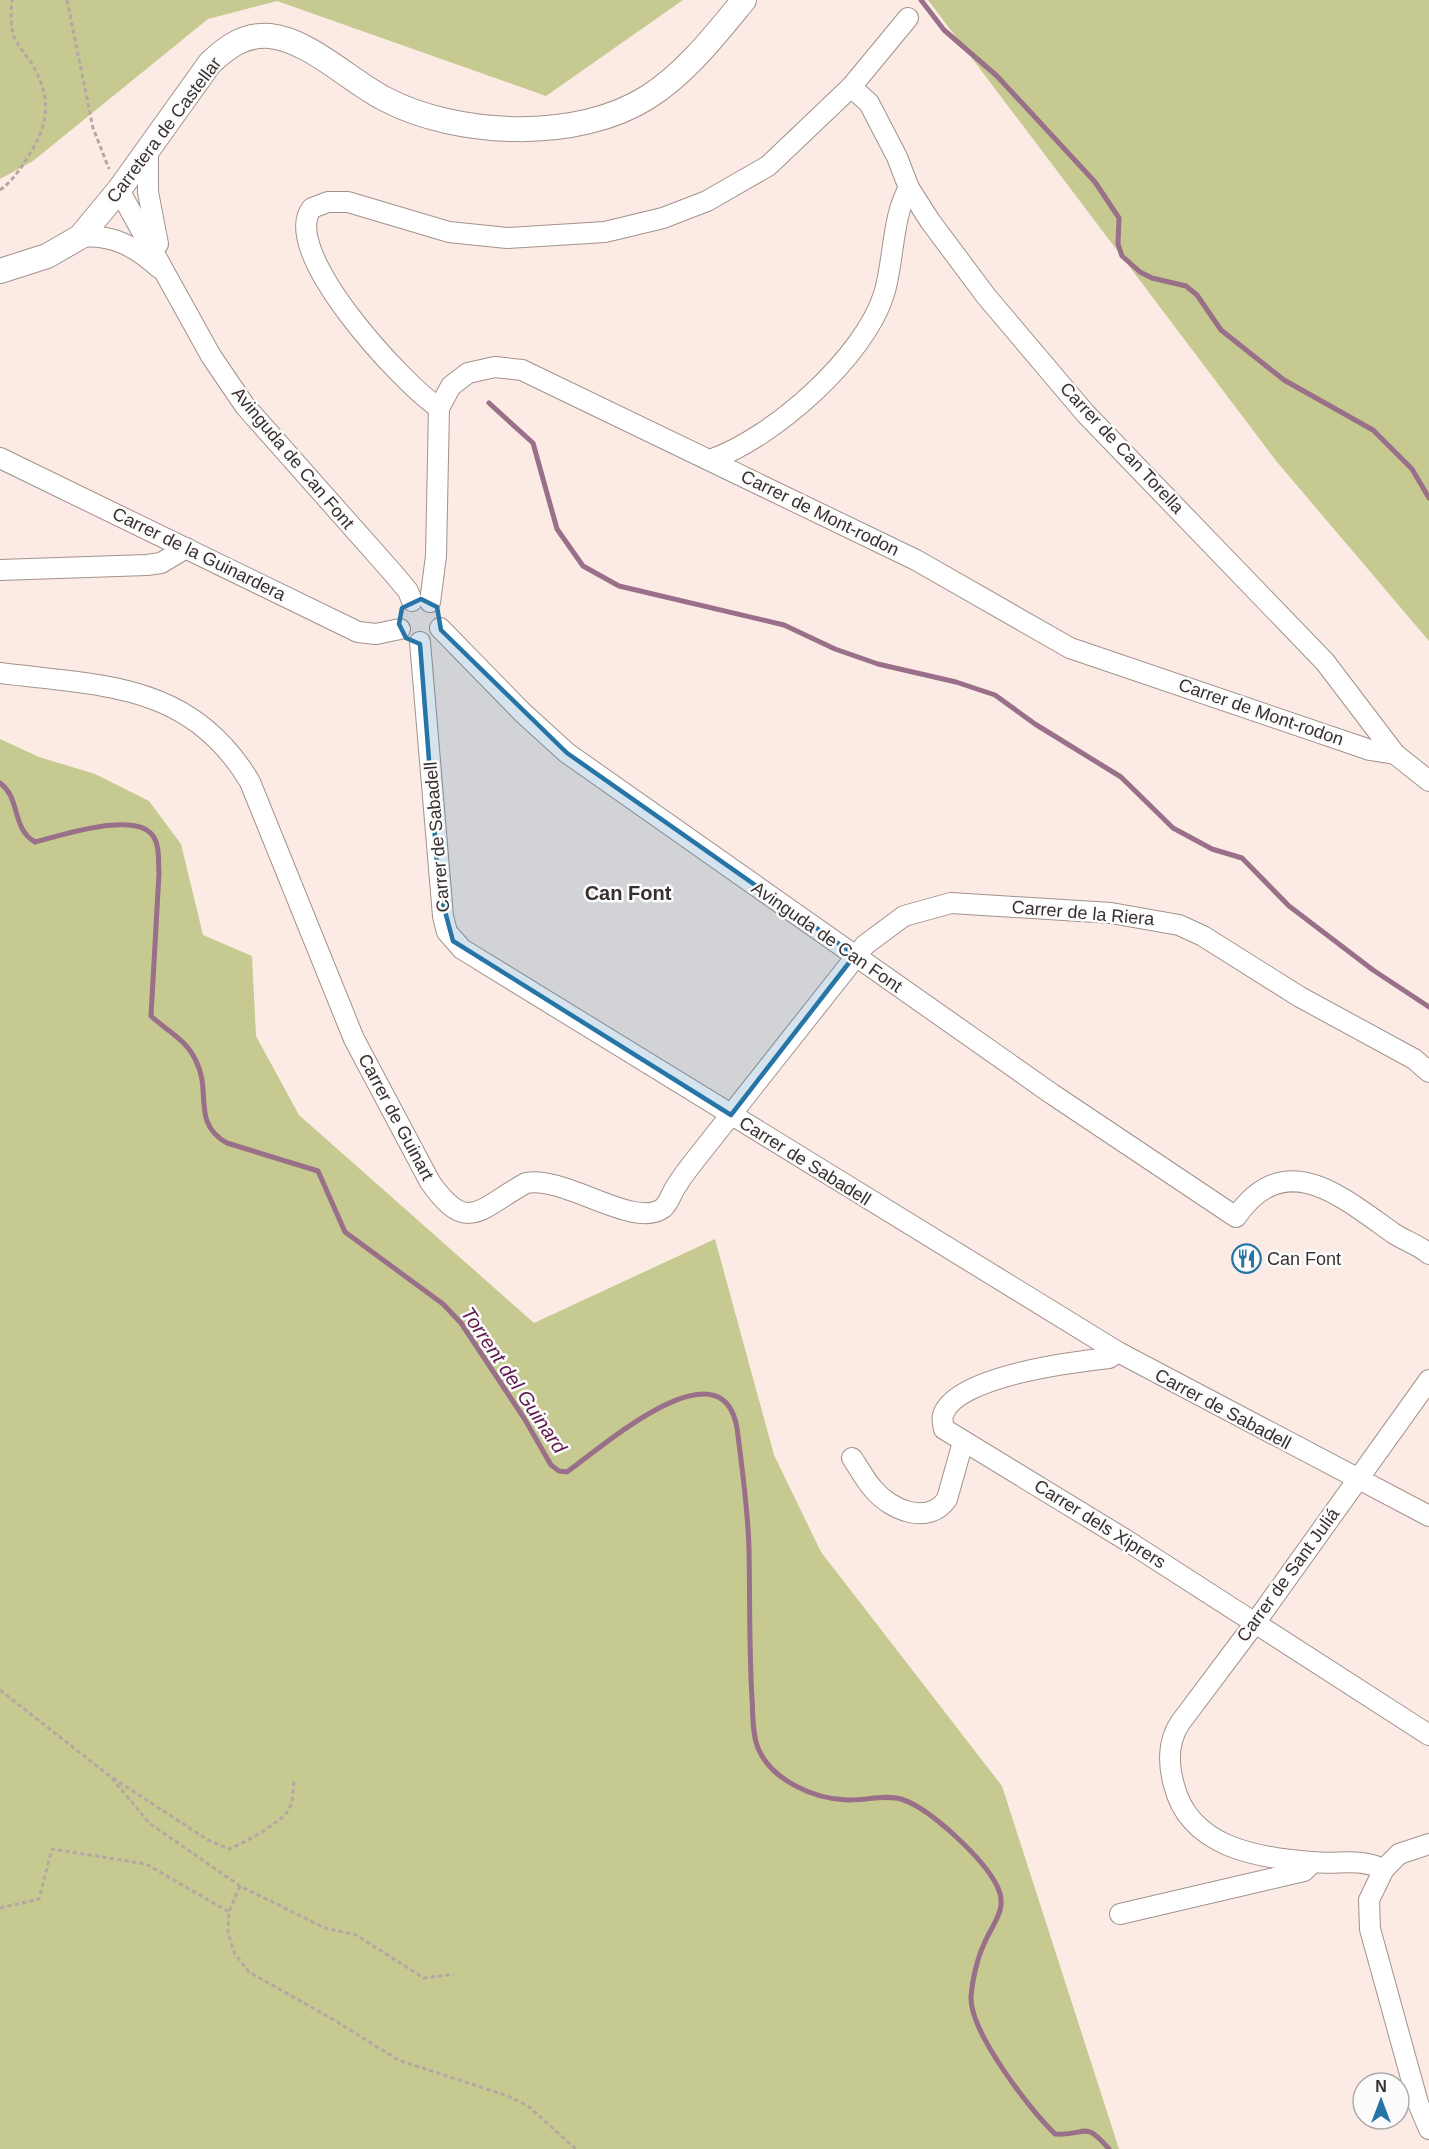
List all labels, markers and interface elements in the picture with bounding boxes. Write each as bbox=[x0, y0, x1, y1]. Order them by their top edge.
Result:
street label: Carretera de Castellar bbox=[103, 53, 225, 207]
street label: Carrer de Can Torella bbox=[1056, 378, 1189, 518]
street label: Avinguda de Can Font bbox=[228, 383, 358, 533]
street label: Carrer de Mont-rodon bbox=[738, 466, 902, 560]
street label: Carrer de la Guinardera bbox=[109, 503, 290, 605]
street label: Carrer de Mont-rodon bbox=[1176, 674, 1346, 750]
street label: Carrer de Sabadell bbox=[420, 761, 454, 913]
street label: Avinguda de Can Font bbox=[748, 878, 906, 996]
district label: Can Font bbox=[585, 882, 672, 904]
street label: Carrer de la Riera bbox=[1011, 897, 1156, 929]
street label: Carrer de Guinart bbox=[354, 1050, 438, 1184]
street label: Carrer de Sabadell bbox=[736, 1112, 874, 1210]
restaurant icon: Can Font bbox=[1230, 1243, 1262, 1275]
place label: Can Font bbox=[1267, 1249, 1341, 1269]
water label: Torrent del Guinard bbox=[457, 1303, 572, 1458]
street label: Carrer de Sabadell bbox=[1152, 1365, 1294, 1453]
street label: Carrer dels Xiprers bbox=[1031, 1475, 1169, 1573]
street label: Carrer de Sant Juliá bbox=[1233, 1504, 1344, 1646]
north arrow bbox=[1351, 2071, 1411, 2131]
text: N bbox=[1375, 2078, 1387, 2095]

